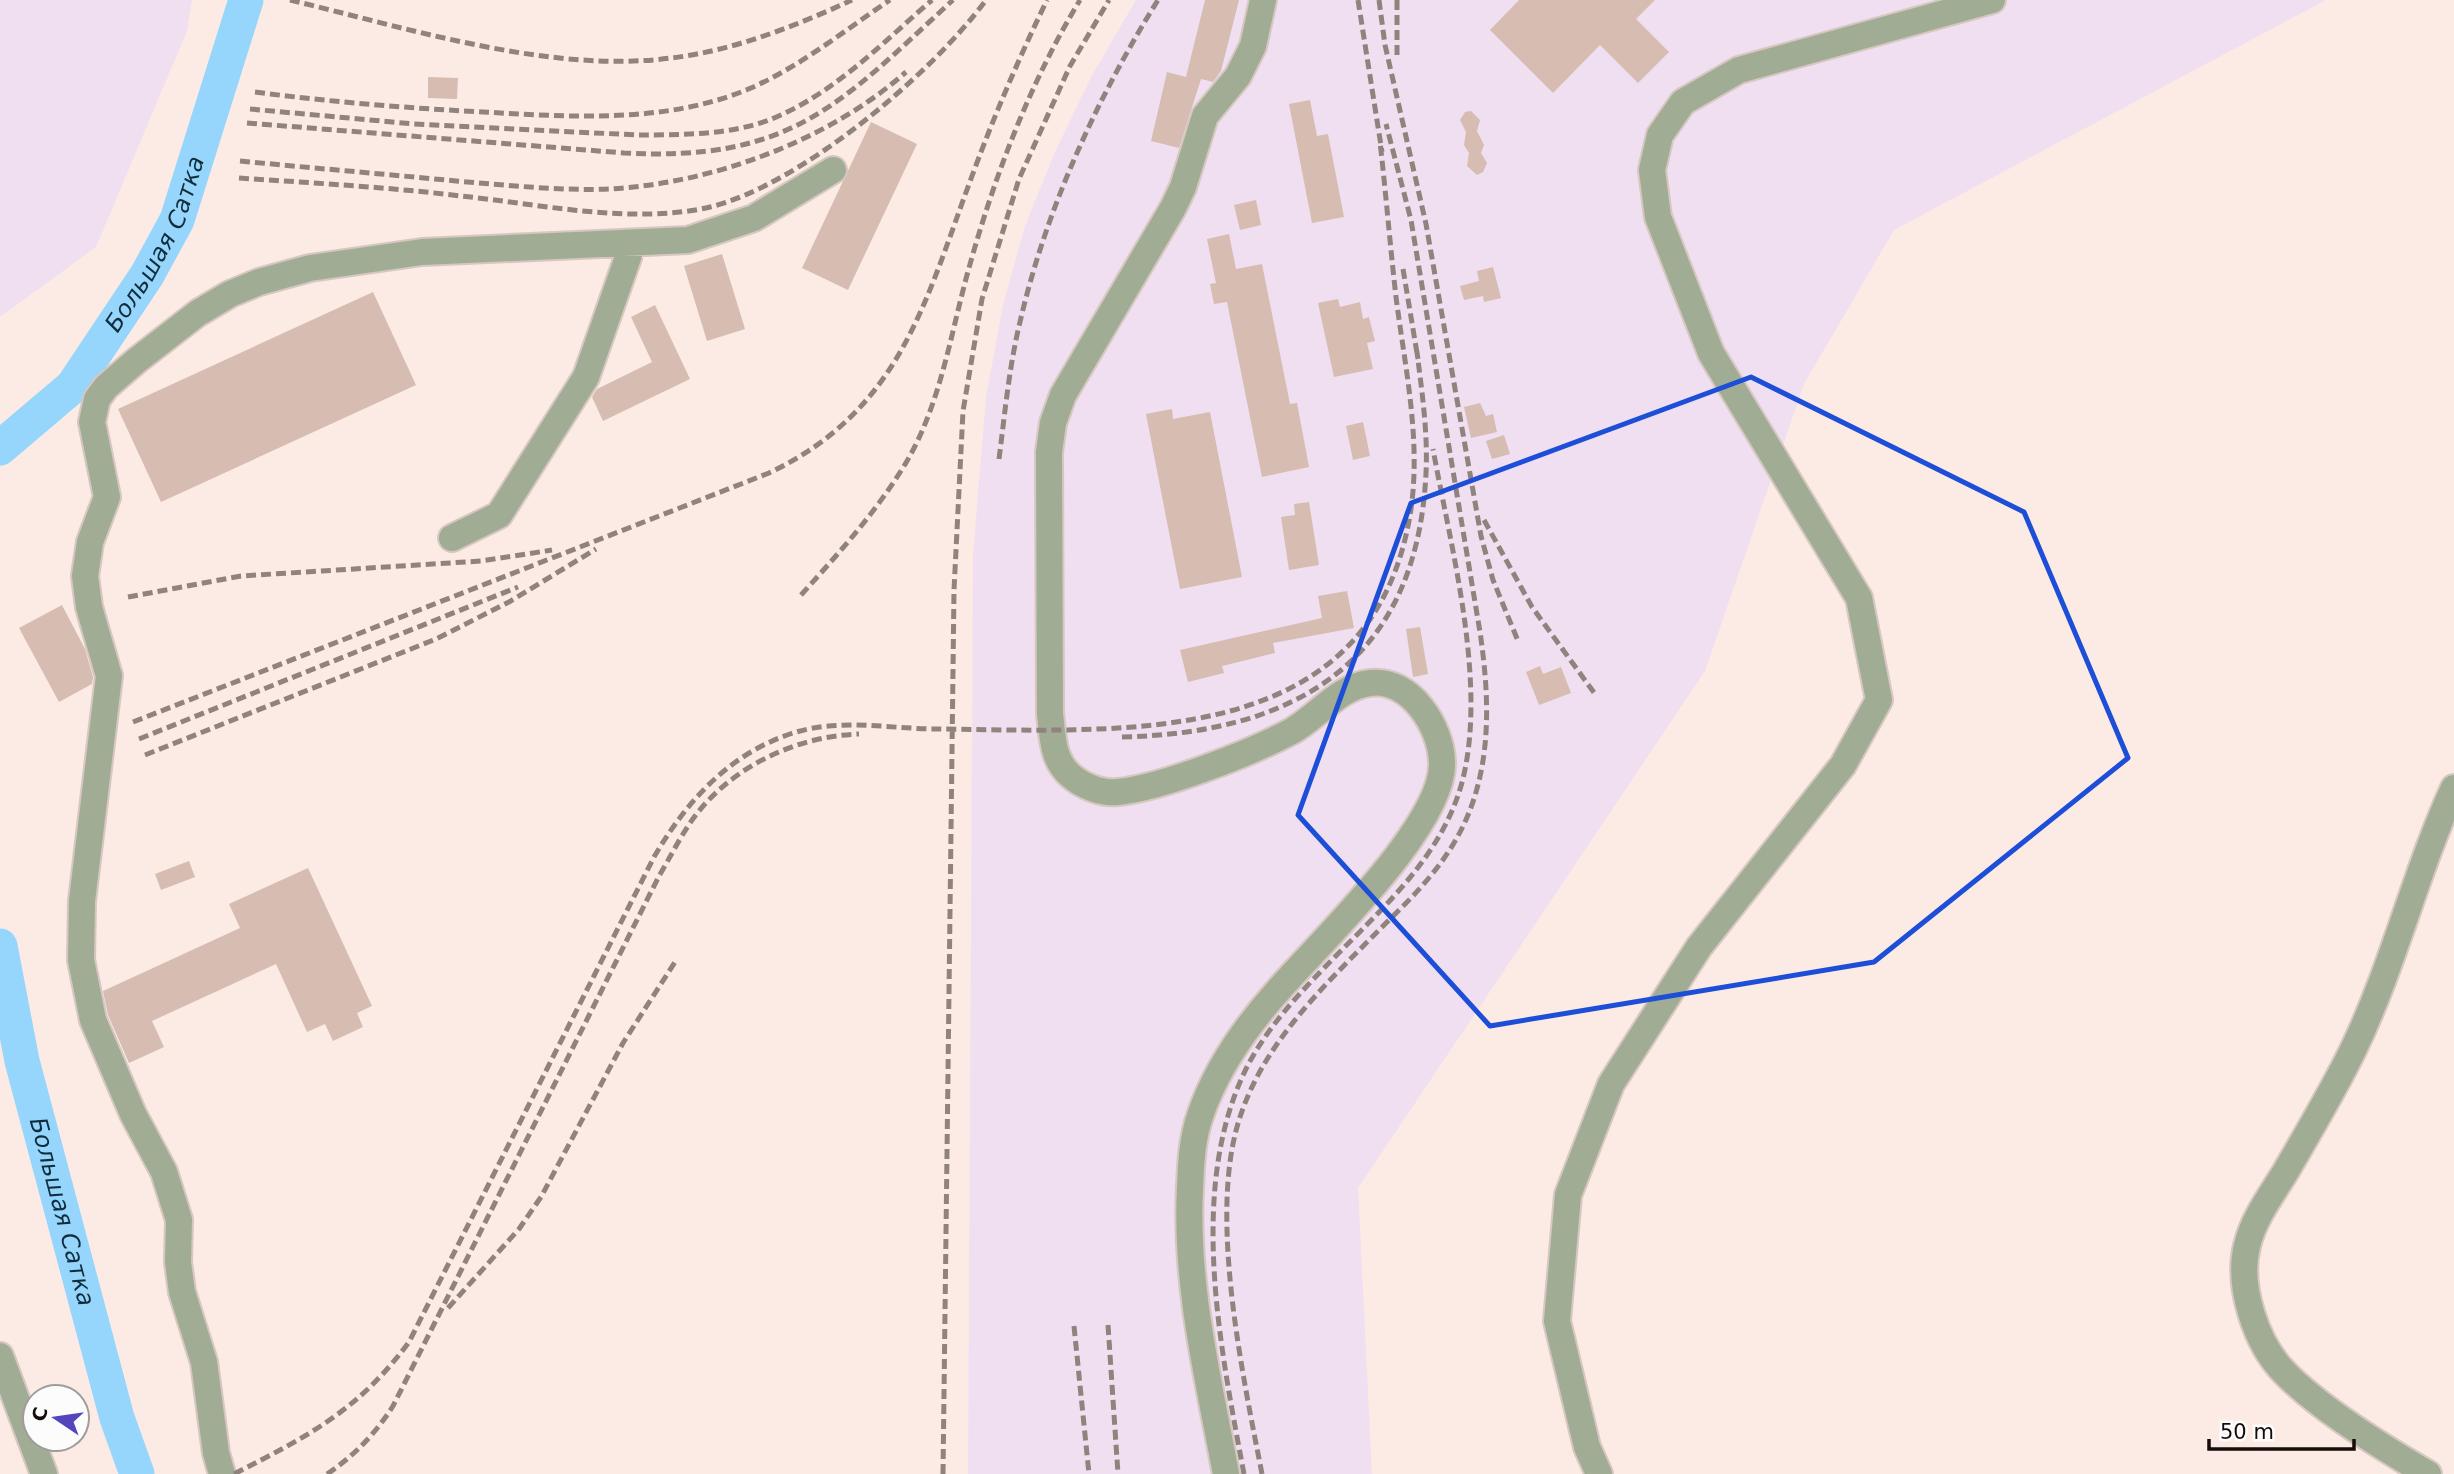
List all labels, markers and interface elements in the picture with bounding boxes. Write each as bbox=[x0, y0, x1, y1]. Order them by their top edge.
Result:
water label: Большая Сатка bbox=[99, 153, 210, 337]
water label: Большая Сатка bbox=[24, 1114, 101, 1309]
north arrow bbox=[21, 1383, 91, 1453]
text: С bbox=[27, 1405, 52, 1423]
scale bar bbox=[2209, 1408, 2354, 1452]
text: 50 m bbox=[2220, 1420, 2274, 1444]

